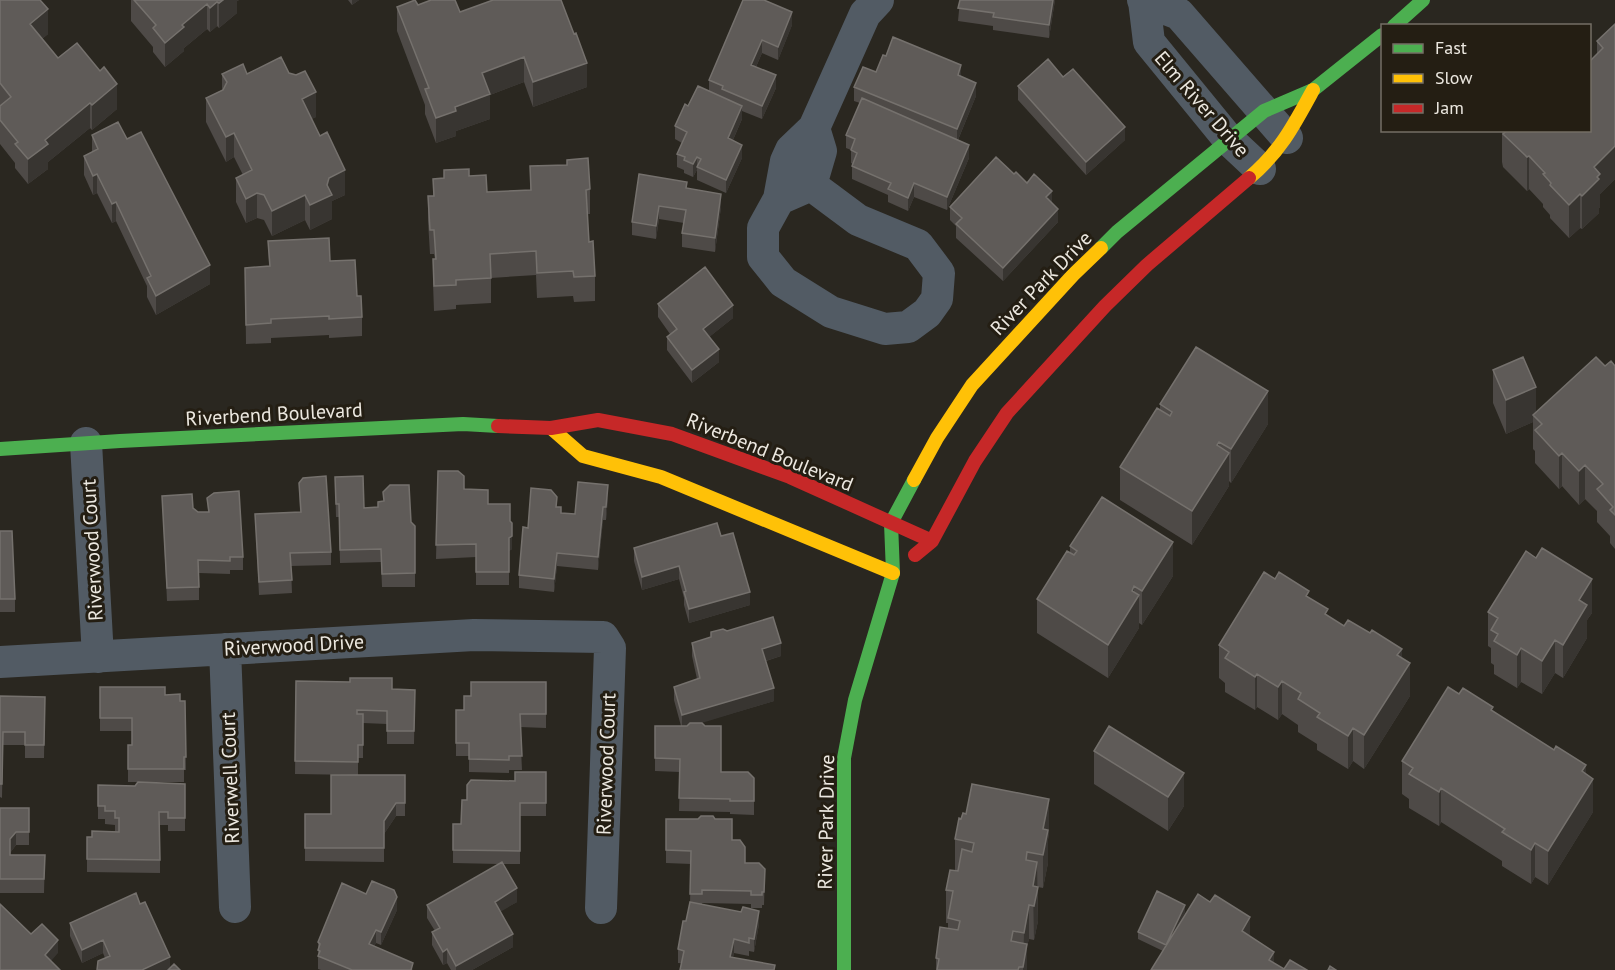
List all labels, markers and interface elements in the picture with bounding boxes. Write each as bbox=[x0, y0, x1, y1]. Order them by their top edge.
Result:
legend bbox=[1381, 24, 1591, 132]
text: Fast bbox=[1435, 36, 1467, 59]
street label: Elm River Drive bbox=[1149, 46, 1255, 162]
text: Slow bbox=[1435, 66, 1473, 89]
text: Jam bbox=[1434, 96, 1464, 119]
street label: River Park Drive bbox=[985, 225, 1097, 341]
street label: Riverbend Boulevard bbox=[185, 396, 363, 432]
street label: Riverbend Boulevard bbox=[683, 407, 857, 497]
street label: Riverwood Court bbox=[75, 478, 109, 622]
street label: Riverwood Drive bbox=[223, 628, 365, 662]
street label: Riverwood Court bbox=[591, 692, 621, 835]
street label: Riverwell Court bbox=[215, 712, 245, 844]
street label: River Park Drive bbox=[812, 754, 840, 890]

